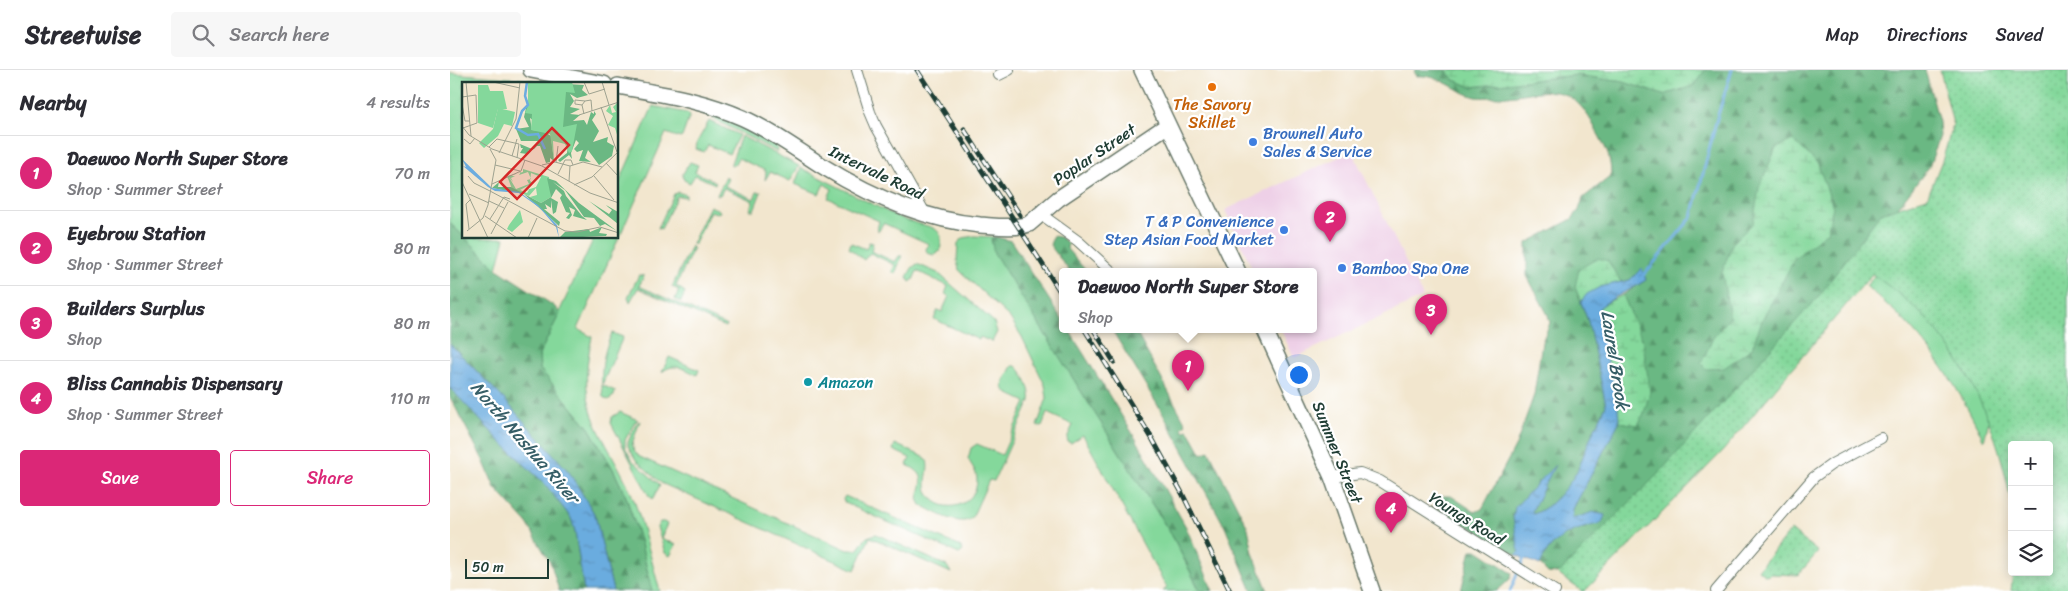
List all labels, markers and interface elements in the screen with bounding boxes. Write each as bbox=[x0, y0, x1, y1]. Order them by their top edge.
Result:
search box bbox=[171, 12, 521, 57]
text: Streetwise bbox=[25, 14, 141, 56]
text: Search here bbox=[229, 18, 329, 51]
text: Map bbox=[1826, 19, 1859, 51]
text: Directions bbox=[1887, 19, 1968, 51]
text: Saved bbox=[1996, 19, 2043, 51]
icon: search bbox=[189, 21, 217, 49]
marker: The Savory Skillet bbox=[1206, 81, 1218, 93]
inset map bbox=[462, 82, 619, 239]
text: Nearby bbox=[20, 84, 86, 122]
text: 4 results bbox=[366, 88, 430, 117]
place label: The Savory Skillet bbox=[1173, 90, 1252, 137]
street label: Poplar Street bbox=[1047, 115, 1142, 193]
place label: Brownell Auto Sales & Service bbox=[1263, 119, 1372, 166]
street label: Intervale Road bbox=[823, 136, 931, 209]
marker: Brownell Auto Sales & Service bbox=[1247, 136, 1259, 148]
text: Daewoo North Super Store bbox=[67, 142, 288, 175]
text: 1 bbox=[33, 159, 39, 188]
text: 70 m bbox=[394, 159, 430, 188]
text: Shop · Summer Street bbox=[67, 175, 223, 204]
pin: 2 bbox=[1314, 201, 1346, 242]
place label: T & P Convenience Step Asian Food Market bbox=[1104, 207, 1274, 254]
text: Eyebrow Station bbox=[67, 217, 205, 250]
marker: T & P Convenience Step Asian Food Market bbox=[1278, 224, 1290, 236]
text: 2 bbox=[31, 234, 41, 263]
text: 80 m bbox=[394, 234, 430, 263]
text: Shop · Summer Street bbox=[67, 250, 223, 279]
place label: Bamboo Spa One bbox=[1352, 254, 1469, 283]
marker: Bamboo Spa One bbox=[1336, 262, 1348, 274]
popup bbox=[1059, 268, 1317, 333]
text: Daewoo North Super Store bbox=[1078, 270, 1298, 303]
text: Builders Surplus bbox=[67, 292, 205, 325]
pin: 3 bbox=[1415, 294, 1447, 335]
text: Shop bbox=[1078, 303, 1113, 332]
water label: Laurel Brook bbox=[1591, 308, 1639, 414]
text: 3 bbox=[32, 309, 40, 338]
text: 80 m bbox=[394, 309, 430, 338]
text: Shop bbox=[67, 325, 102, 354]
pin: 1 bbox=[1172, 350, 1204, 391]
your location bbox=[1286, 362, 1312, 388]
text: Bliss Cannabis Dispensary bbox=[67, 367, 282, 400]
place label: Amazon bbox=[817, 368, 874, 397]
water label: North Nashua River bbox=[462, 373, 590, 513]
marker: Amazon bbox=[802, 376, 814, 388]
text: 4 bbox=[31, 384, 41, 413]
text: 110 m bbox=[390, 384, 430, 413]
street label: Summer Street bbox=[1304, 397, 1371, 508]
text: Shop · Summer Street bbox=[67, 400, 223, 429]
map controls bbox=[2008, 441, 2053, 576]
button: + bbox=[2008, 441, 2053, 486]
button: Save bbox=[20, 450, 220, 506]
button: Share bbox=[230, 450, 430, 506]
street label: Youngs Road bbox=[1423, 484, 1512, 554]
button: − bbox=[2008, 486, 2053, 531]
pin: 4 bbox=[1375, 492, 1407, 533]
button: layers bbox=[2008, 531, 2053, 576]
text: 50 m bbox=[472, 555, 504, 580]
scale bar bbox=[465, 556, 549, 579]

